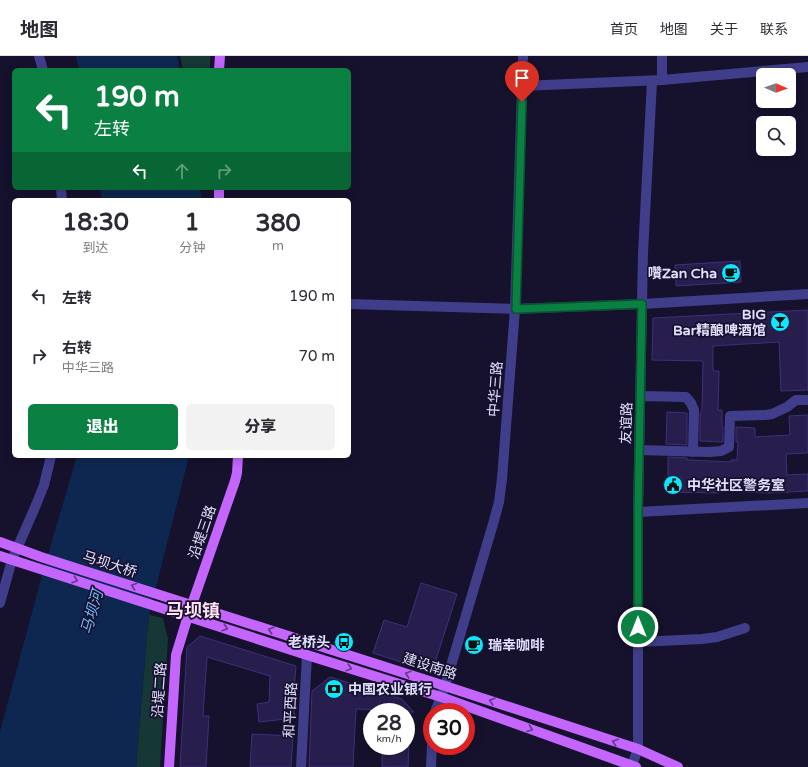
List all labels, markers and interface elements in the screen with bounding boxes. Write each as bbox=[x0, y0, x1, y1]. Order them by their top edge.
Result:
text: 地图 bbox=[20, 19, 58, 41]
text: 首页 bbox=[610, 21, 638, 38]
text: 地图 bbox=[660, 21, 688, 38]
text: 关于 bbox=[710, 21, 738, 38]
text: 联系 bbox=[760, 21, 788, 38]
pin bbox=[505, 61, 539, 102]
icon: arrive bbox=[511, 67, 533, 89]
north arrow bbox=[756, 68, 796, 108]
map controls bbox=[756, 68, 796, 156]
text: 190 m bbox=[94, 80, 180, 114]
icon: left bbox=[28, 84, 80, 136]
button: search bbox=[756, 116, 796, 156]
text: 左转 bbox=[94, 118, 130, 140]
icon: left bbox=[129, 160, 151, 182]
icon: ahead bbox=[171, 160, 193, 182]
icon: right bbox=[213, 160, 235, 182]
text: 18:30 bbox=[62, 208, 129, 237]
text: 1 bbox=[185, 208, 200, 237]
text: 380 bbox=[255, 209, 301, 238]
text: m bbox=[272, 238, 284, 254]
text: 到达 bbox=[83, 240, 109, 256]
text: 分钟 bbox=[179, 240, 205, 256]
cafe icon: 囋Zan Cha bbox=[720, 262, 742, 284]
place label: 囋Zan Cha bbox=[648, 265, 717, 282]
icon: left bbox=[28, 285, 50, 307]
text: 190 m bbox=[289, 287, 335, 305]
text: 左转 bbox=[62, 289, 92, 307]
place label: BIG Bar精酿啤酒馆 bbox=[673, 306, 766, 339]
bar icon: BIG Bar精酿啤酒馆 bbox=[769, 311, 791, 333]
text: 右转 bbox=[62, 339, 92, 357]
icon: right bbox=[28, 345, 50, 367]
text: 70 m bbox=[298, 347, 335, 365]
text: 中华三路 bbox=[62, 360, 114, 376]
street label: 中华三路 bbox=[485, 361, 506, 418]
street label: 友谊路 bbox=[617, 402, 636, 444]
button: 退出 bbox=[28, 404, 178, 450]
button: 分享 bbox=[186, 404, 335, 450]
public building icon: 中华社区警务室 bbox=[662, 474, 684, 496]
place label: 中华社区警务室 bbox=[687, 477, 785, 494]
street label: 沿堤三路 bbox=[185, 503, 220, 561]
street label: 马坝大桥 bbox=[81, 548, 139, 581]
one-way arrow bbox=[72, 575, 79, 584]
one-way arrow bbox=[130, 582, 137, 591]
water label: 马坝河 bbox=[77, 585, 108, 636]
district label: 马坝镇 bbox=[166, 600, 220, 622]
position arrow bbox=[617, 606, 659, 648]
one-way arrow bbox=[221, 623, 228, 632]
one-way arrow bbox=[268, 626, 275, 635]
bus stop icon: 老桥头 bbox=[333, 631, 355, 653]
place label: 老桥头 bbox=[288, 634, 330, 651]
cafe icon: 瑞幸咖啡 bbox=[463, 634, 485, 656]
place label: 瑞幸咖啡 bbox=[488, 637, 545, 654]
street label: 建设南路 bbox=[401, 650, 459, 683]
street label: 沿堤二路 bbox=[149, 662, 170, 719]
one-way arrow bbox=[345, 663, 352, 672]
one-way arrow bbox=[405, 670, 412, 679]
bank icon: 中国农业银行 bbox=[323, 678, 345, 700]
place label: 中国农业银行 bbox=[348, 681, 432, 698]
street label: 和平西路 bbox=[281, 682, 300, 738]
one-way arrow bbox=[489, 697, 496, 706]
speed limit sign: 30 bbox=[423, 703, 475, 755]
text: 28 bbox=[376, 712, 402, 736]
one-way arrow bbox=[527, 724, 534, 732]
text: km/h bbox=[376, 733, 402, 745]
one-way arrow bbox=[612, 738, 619, 747]

